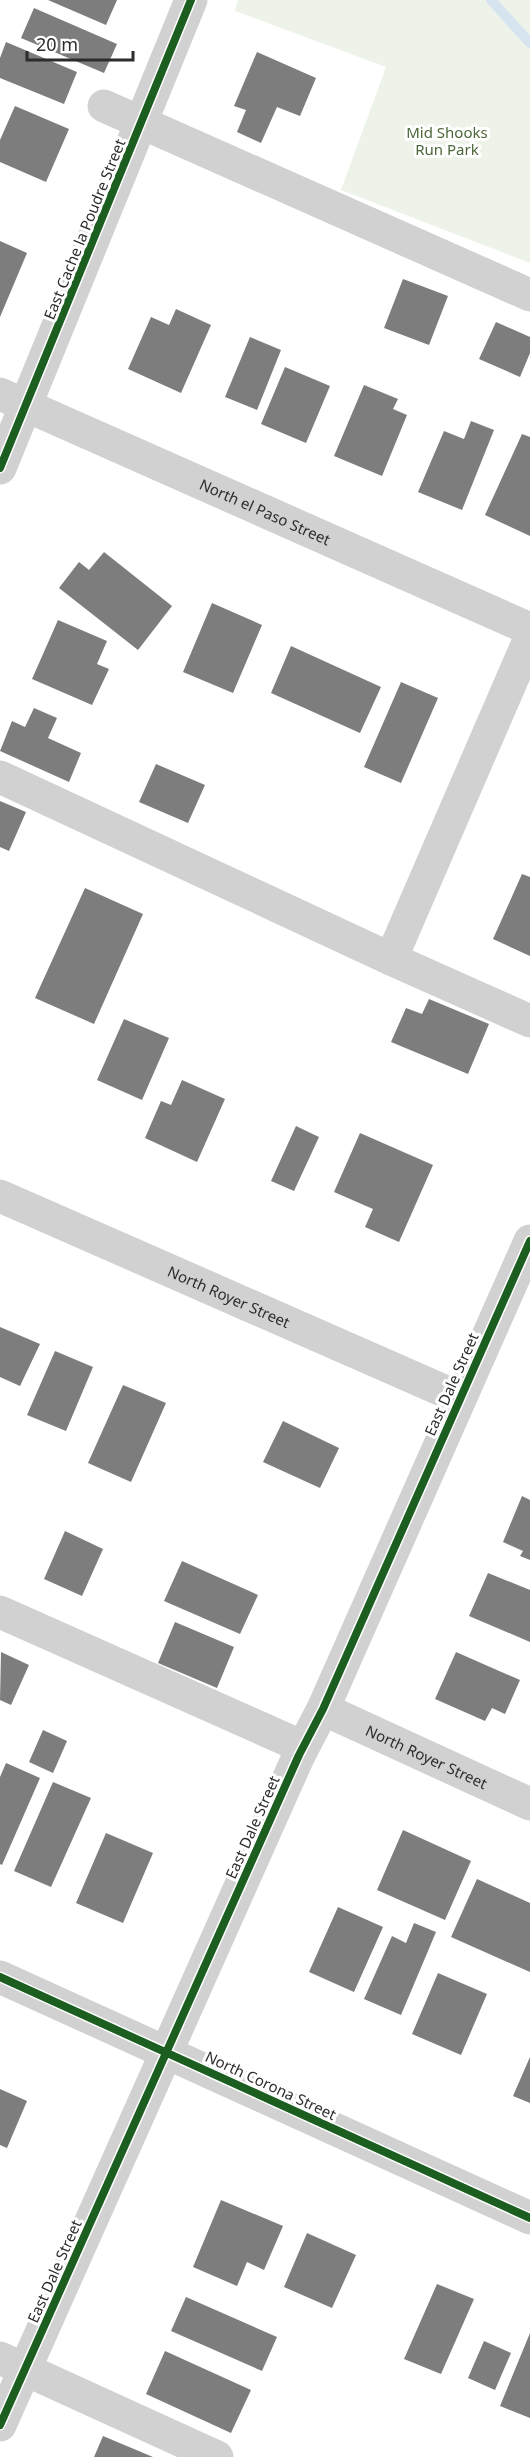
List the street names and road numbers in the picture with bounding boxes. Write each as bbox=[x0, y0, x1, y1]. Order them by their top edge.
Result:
street label: East Cache la Poudre Street bbox=[39, 135, 130, 322]
street label: North el Paso Street bbox=[197, 474, 334, 550]
street label: North Royer Street bbox=[165, 1261, 294, 1332]
street label: East Dale Street bbox=[419, 1329, 483, 1439]
street label: North Royer Street bbox=[363, 1720, 491, 1793]
street label: East Dale Street bbox=[220, 1772, 284, 1882]
street label: North Corona Street bbox=[202, 2046, 340, 2124]
street label: East Dale Street bbox=[22, 2216, 86, 2326]

